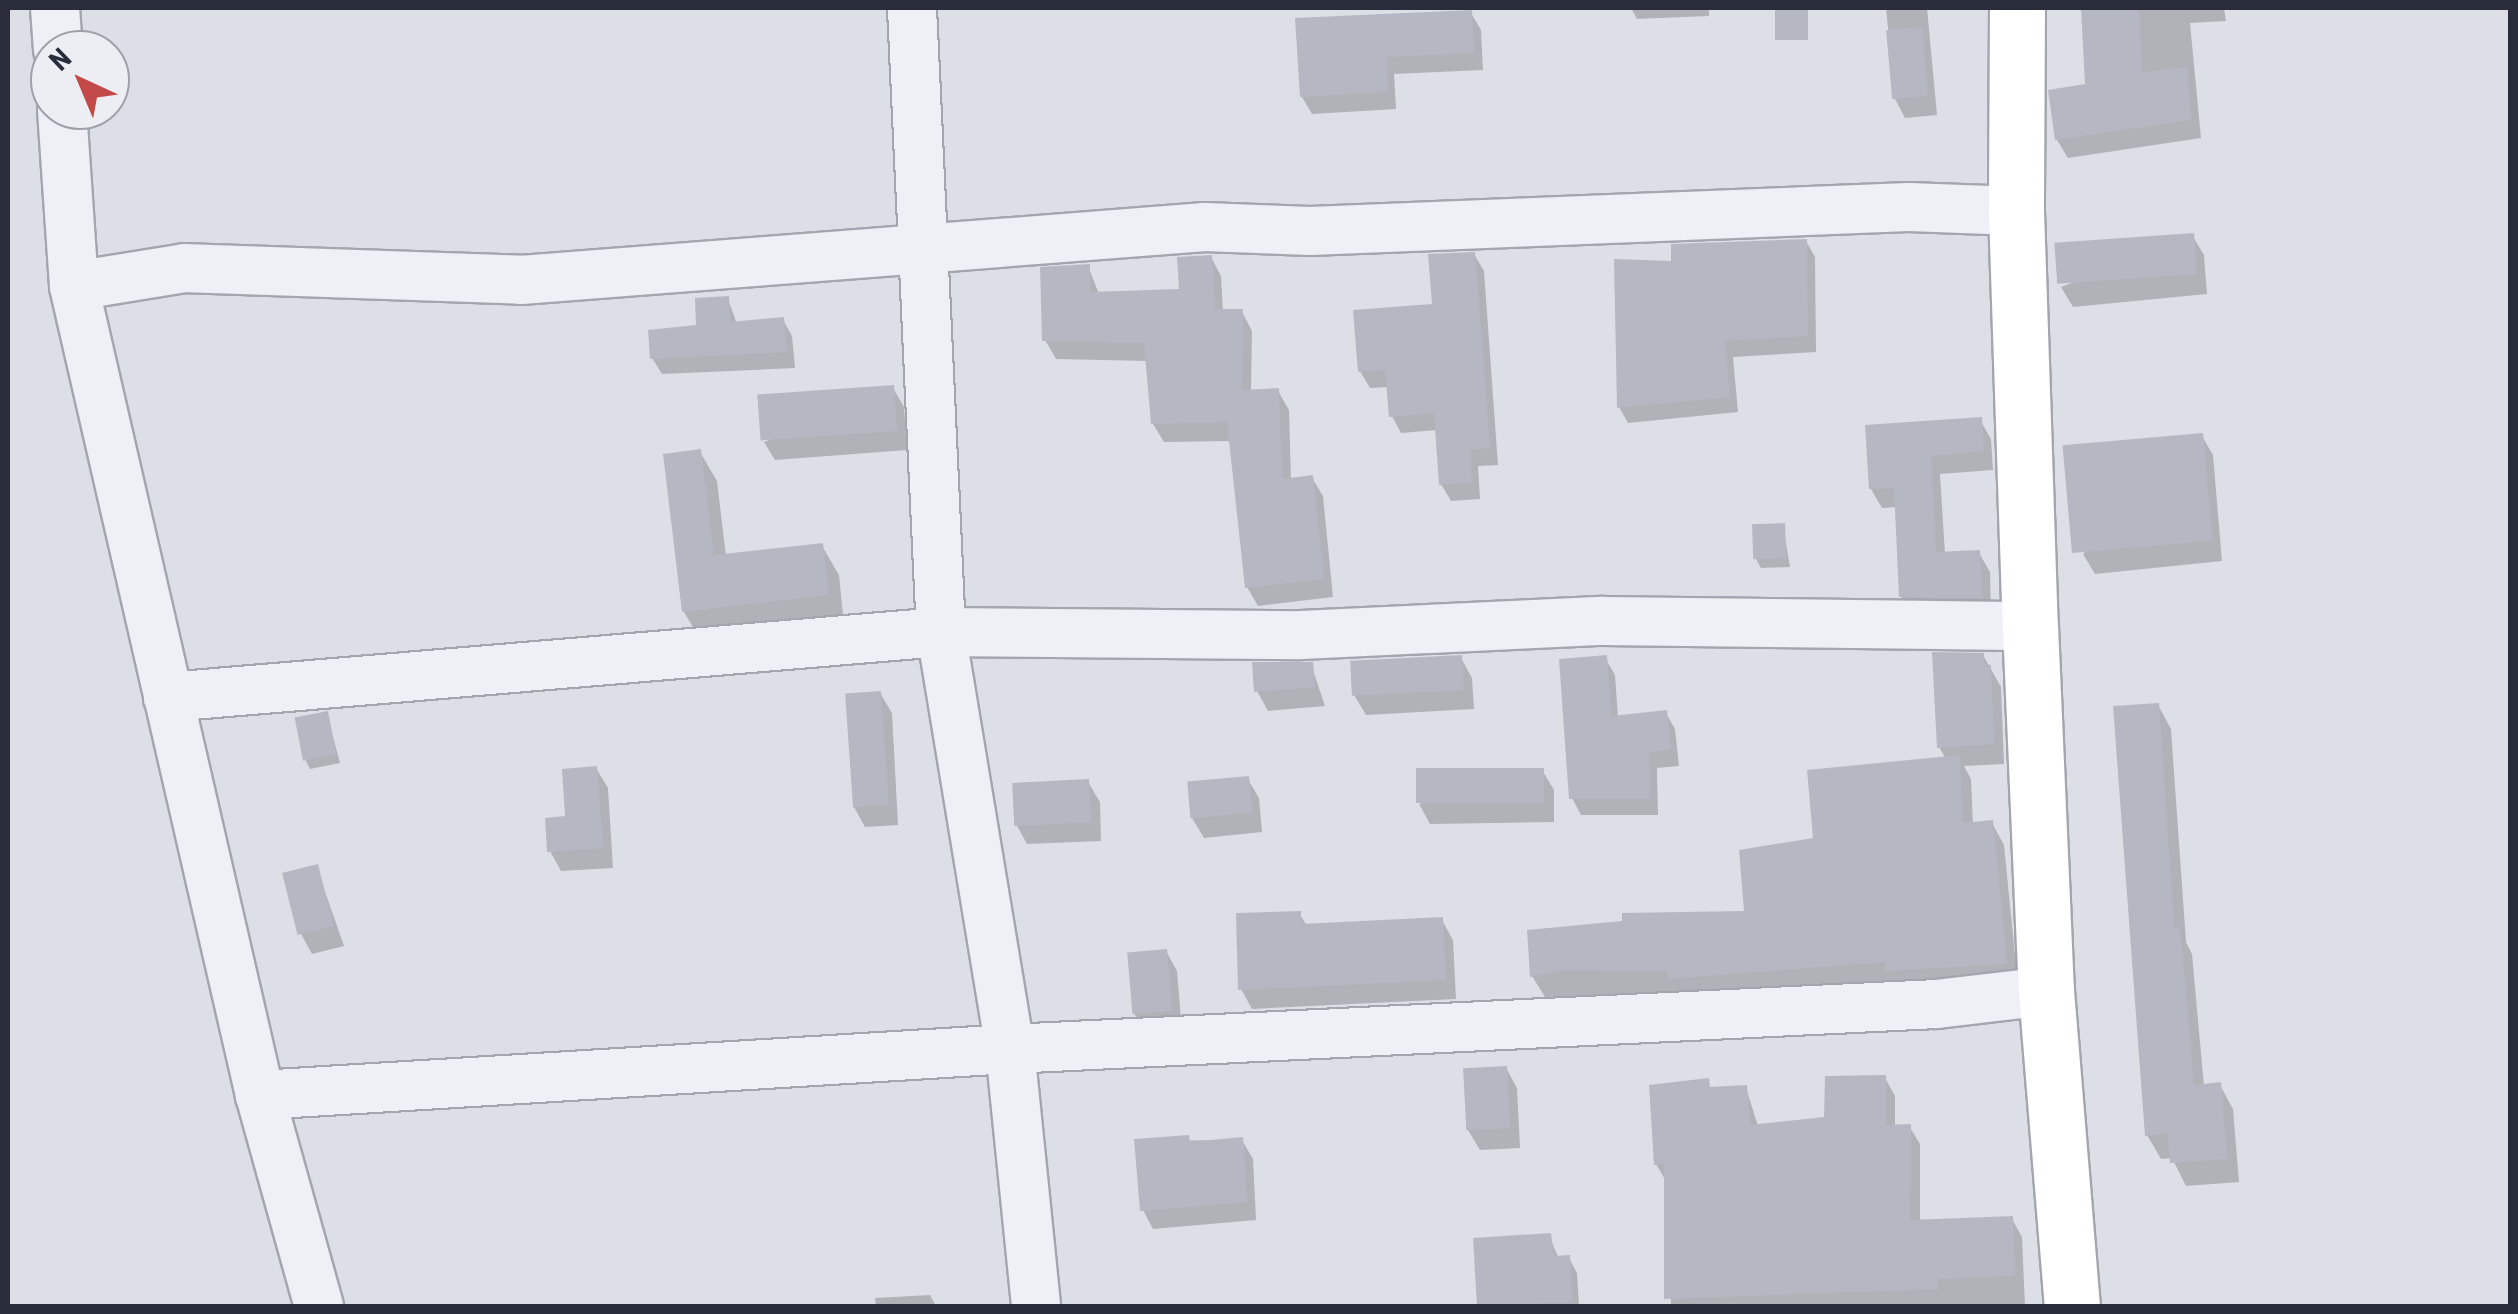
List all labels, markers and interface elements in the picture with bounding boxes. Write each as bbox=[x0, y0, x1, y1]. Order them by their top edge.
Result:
north arrow bbox=[30, 30, 130, 130]
text: N bbox=[43, 42, 78, 77]

